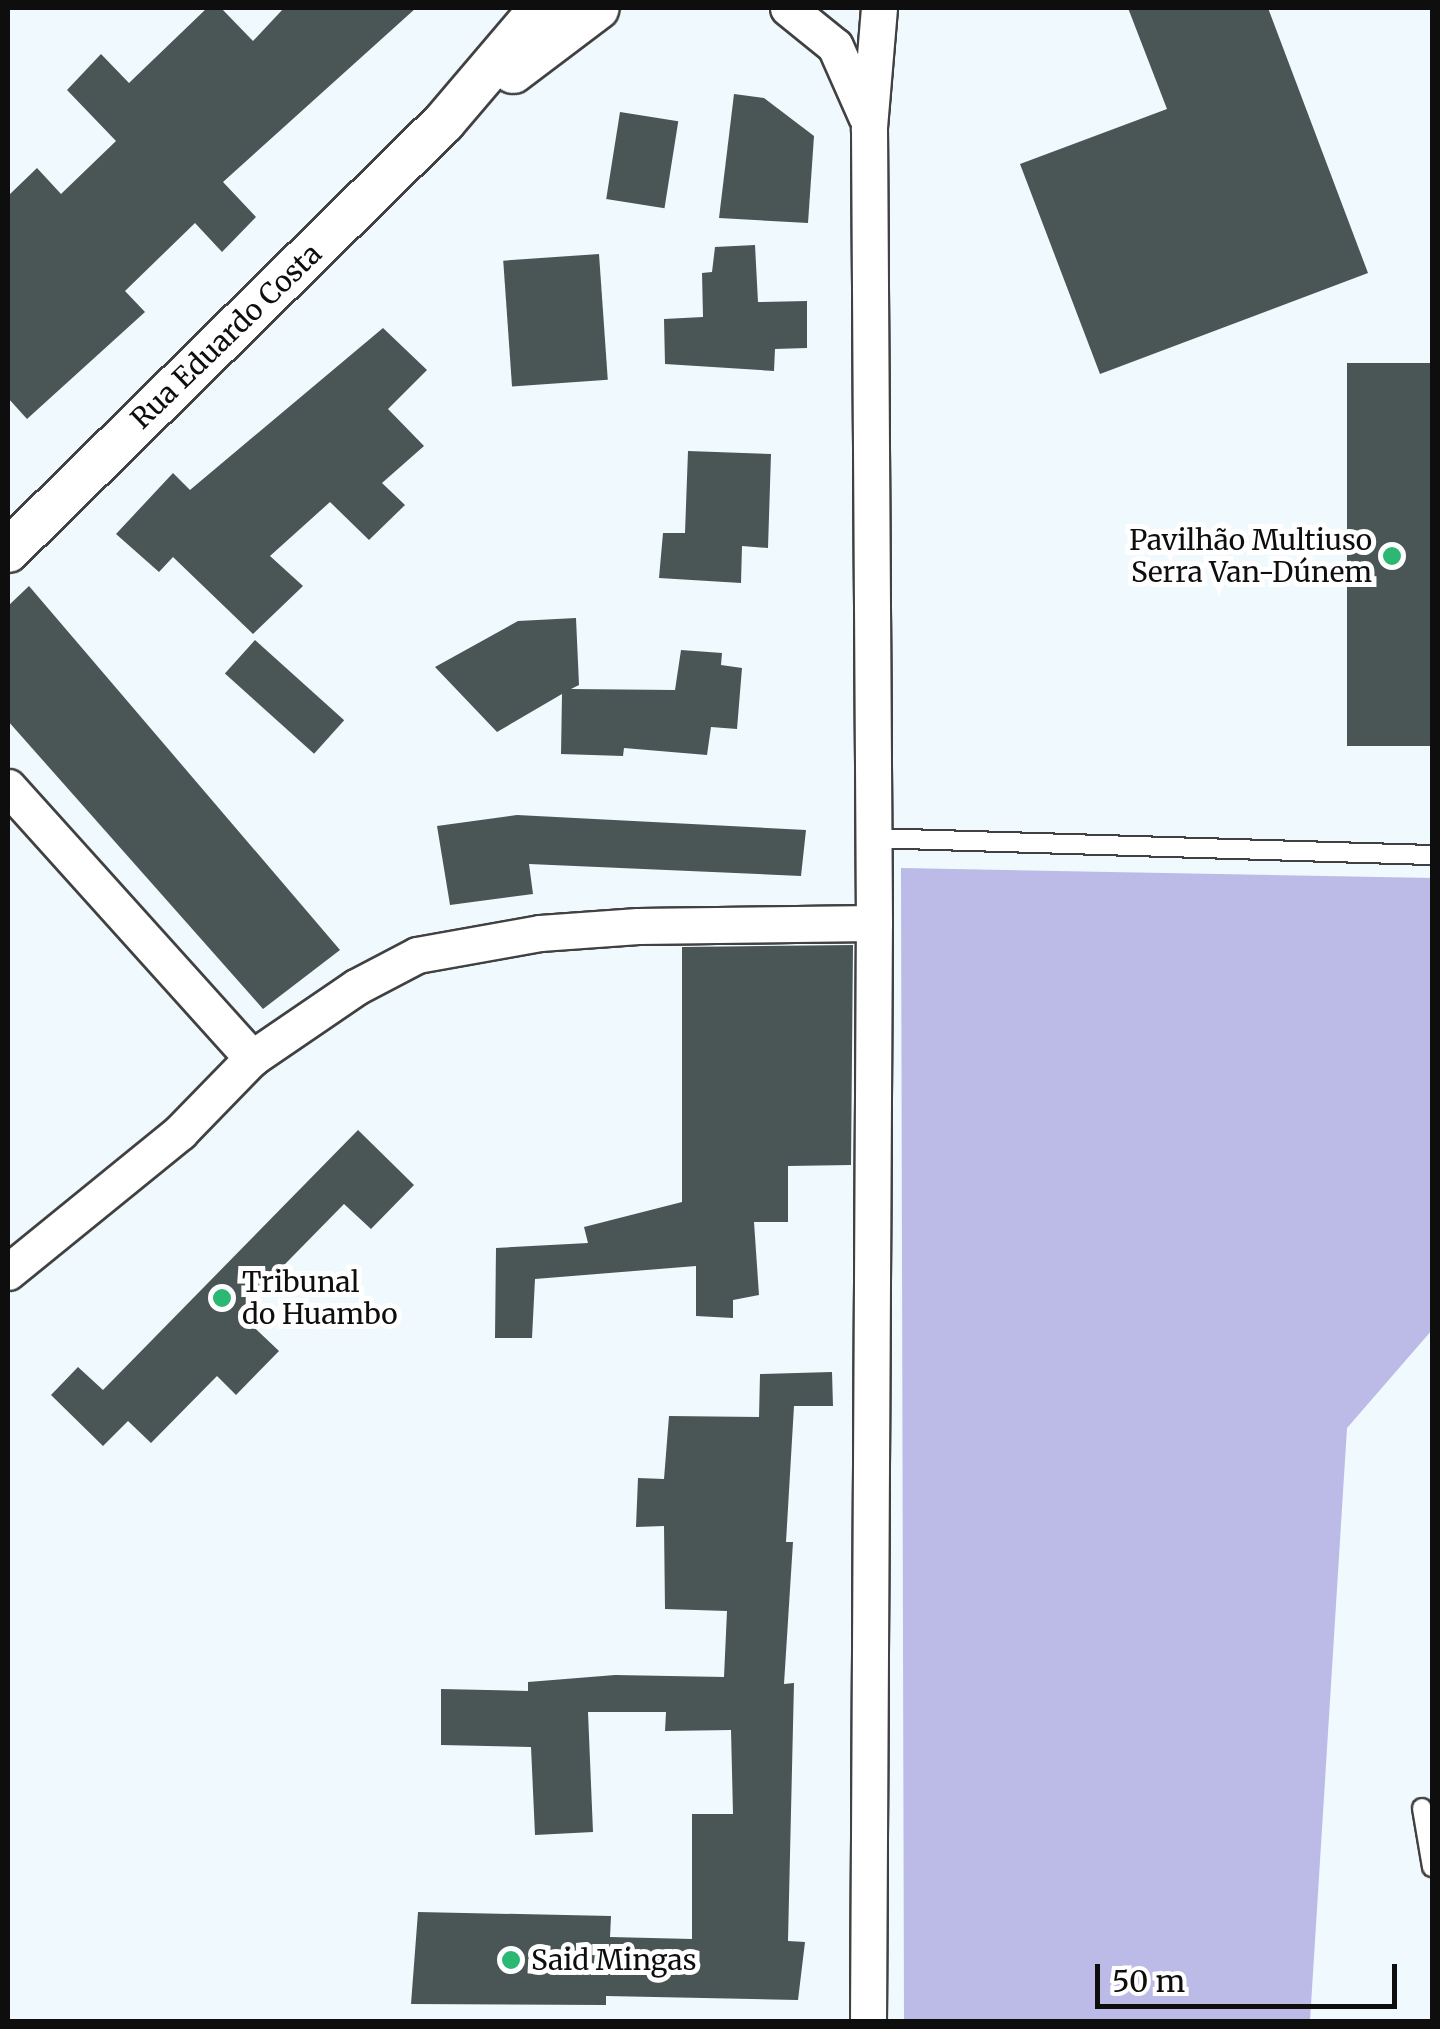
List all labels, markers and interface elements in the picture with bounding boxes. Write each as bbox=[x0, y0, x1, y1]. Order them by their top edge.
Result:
street label: Rua Eduardo Costa bbox=[124, 237, 328, 435]
place label: Pavilhão Multiuso Serra Van-Dúnem bbox=[1129, 523, 1372, 589]
marker: Pavilhão Multiuso Serra Van-Dúnem bbox=[1381, 545, 1403, 567]
place label: Tribunal do Huambo bbox=[242, 1265, 398, 1331]
marker: Tribunal do Huambo bbox=[211, 1287, 233, 1309]
place label: Said Mingas bbox=[531, 1943, 696, 1977]
scale bar bbox=[1100, 1944, 1402, 2006]
marker: Said Mingas bbox=[500, 1949, 522, 1971]
text: 50 m bbox=[1112, 1962, 1185, 2000]

